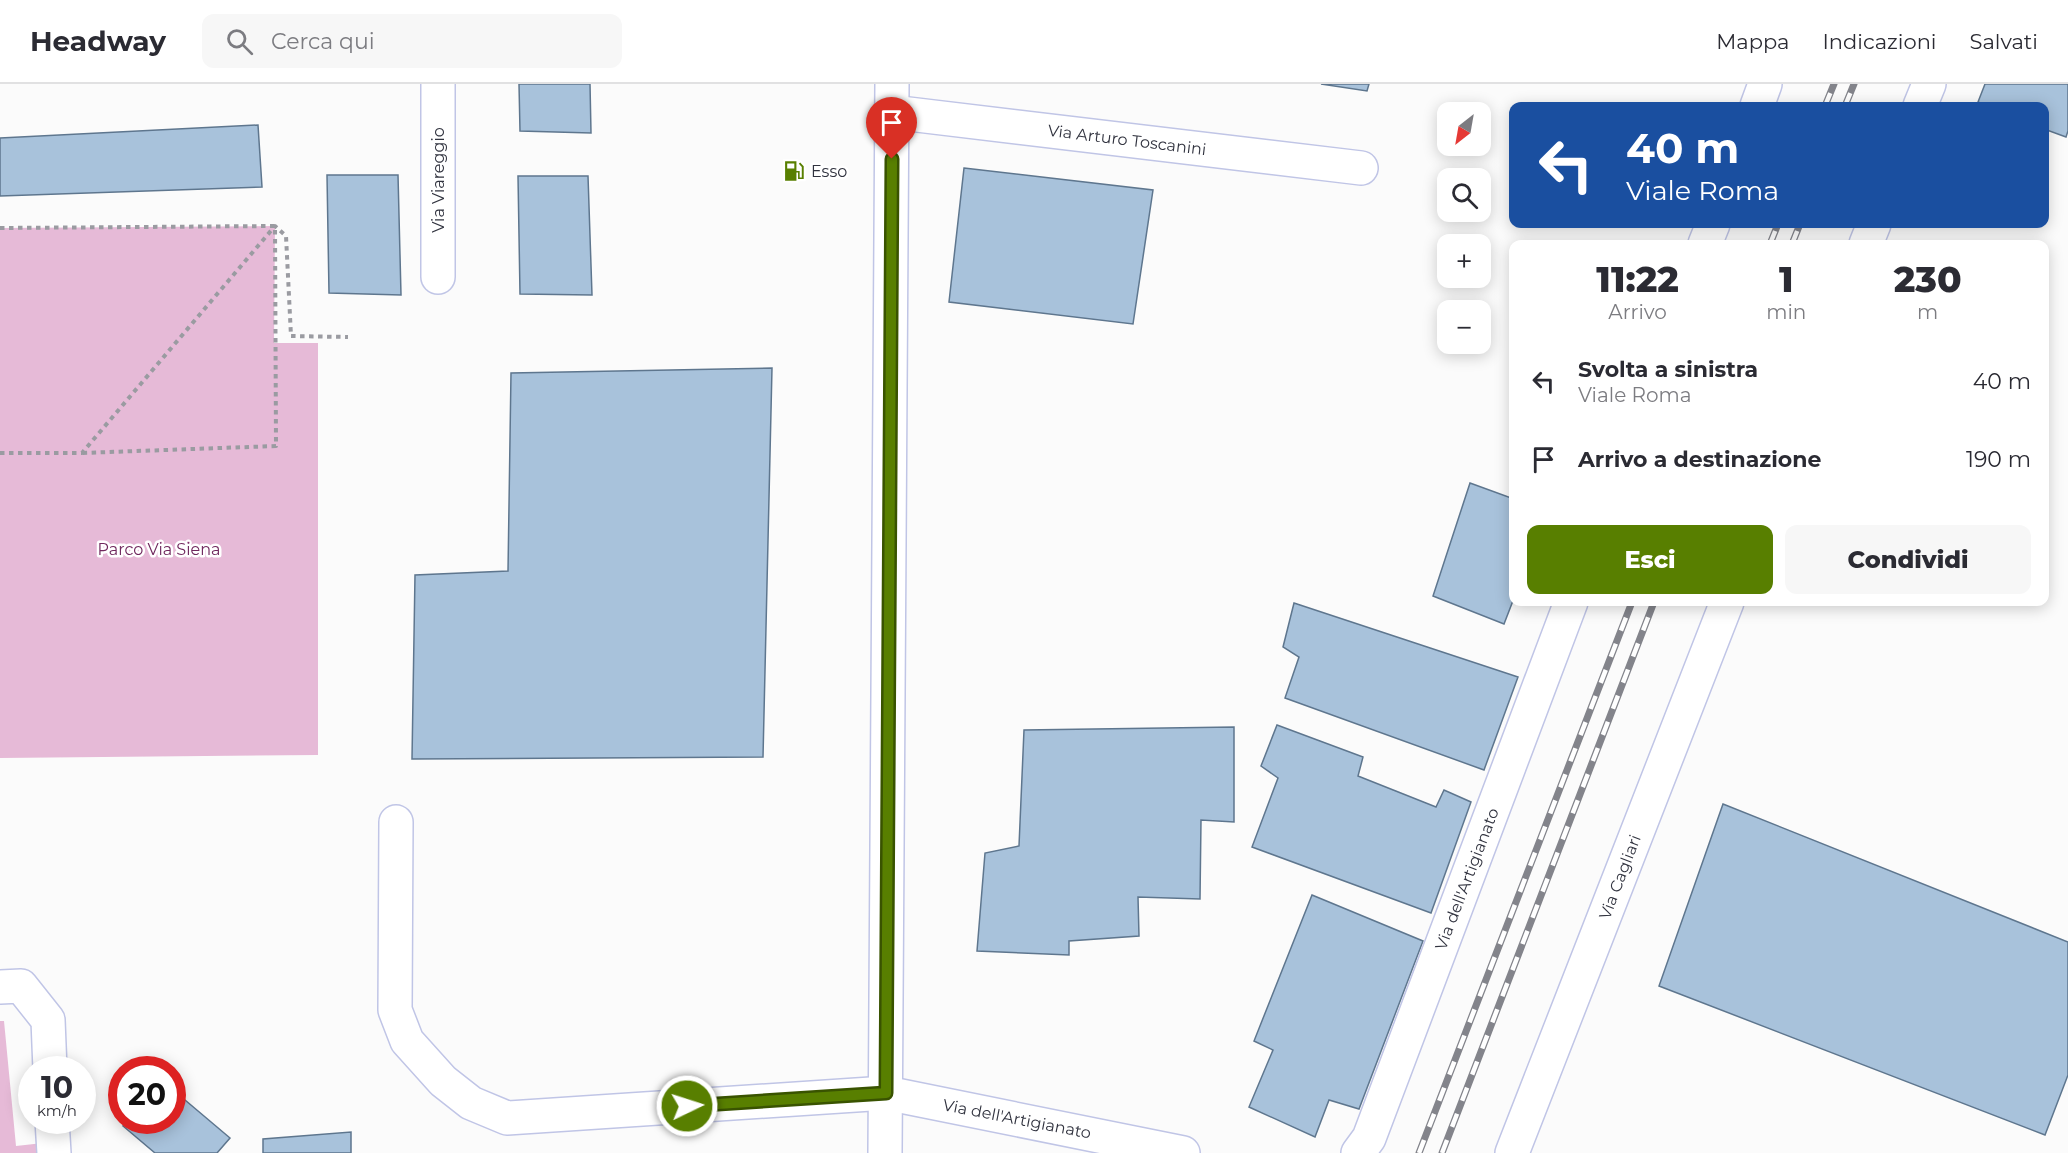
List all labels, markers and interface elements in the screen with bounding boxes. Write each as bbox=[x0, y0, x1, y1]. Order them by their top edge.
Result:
search box bbox=[202, 14, 622, 68]
text: Headway bbox=[30, 24, 166, 58]
icon: search bbox=[223, 25, 256, 58]
text: Cerca qui bbox=[271, 28, 375, 55]
text: Mappa bbox=[1716, 29, 1789, 54]
text: Indicazioni bbox=[1822, 29, 1937, 54]
text: Salvati bbox=[1970, 29, 2038, 54]
pin bbox=[866, 97, 917, 159]
north arrow bbox=[1437, 102, 1491, 156]
map controls bbox=[1437, 102, 1491, 354]
icon: arrive bbox=[875, 106, 908, 139]
street label: Via Arturo Toscanini bbox=[1047, 121, 1207, 159]
text: 40 m bbox=[1626, 122, 1739, 174]
icon: left bbox=[1527, 126, 1605, 204]
street label: Via Viareggio bbox=[429, 127, 448, 233]
fuel station icon: Esso bbox=[782, 159, 806, 183]
place label: Esso bbox=[811, 162, 847, 181]
button: search bbox=[1437, 168, 1491, 222]
text: Viale Roma bbox=[1626, 174, 1779, 207]
button: + bbox=[1437, 234, 1491, 288]
text: 11:22 bbox=[1596, 257, 1679, 301]
text: 1 bbox=[1779, 257, 1794, 301]
text: 230 bbox=[1894, 257, 1962, 301]
button: − bbox=[1437, 300, 1491, 354]
text: Arrivo bbox=[1608, 300, 1667, 324]
text: min bbox=[1766, 300, 1806, 324]
text: m bbox=[1917, 300, 1938, 324]
text: Svolta a sinistra bbox=[1578, 356, 1758, 383]
icon: left bbox=[1527, 365, 1560, 398]
text: 40 m bbox=[1973, 368, 2031, 395]
text: Viale Roma bbox=[1578, 383, 1692, 407]
icon: arrive bbox=[1527, 443, 1560, 476]
text: Arrivo a destinazione bbox=[1578, 446, 1821, 473]
text: 190 m bbox=[1966, 446, 2031, 473]
button: Esci bbox=[1527, 525, 1773, 594]
button: Condividi bbox=[1785, 525, 2031, 594]
park label: Parco Via Siena bbox=[98, 540, 220, 559]
street label: Via dell'Artigianato bbox=[1431, 805, 1503, 953]
street label: Via Cagliari bbox=[1595, 832, 1645, 922]
speed limit sign: 20 bbox=[108, 1056, 186, 1134]
text: 10 bbox=[41, 1069, 73, 1106]
position arrow bbox=[655, 1074, 719, 1138]
street label: Via dell'Artigianato bbox=[941, 1095, 1093, 1143]
text: km/h bbox=[37, 1101, 77, 1120]

